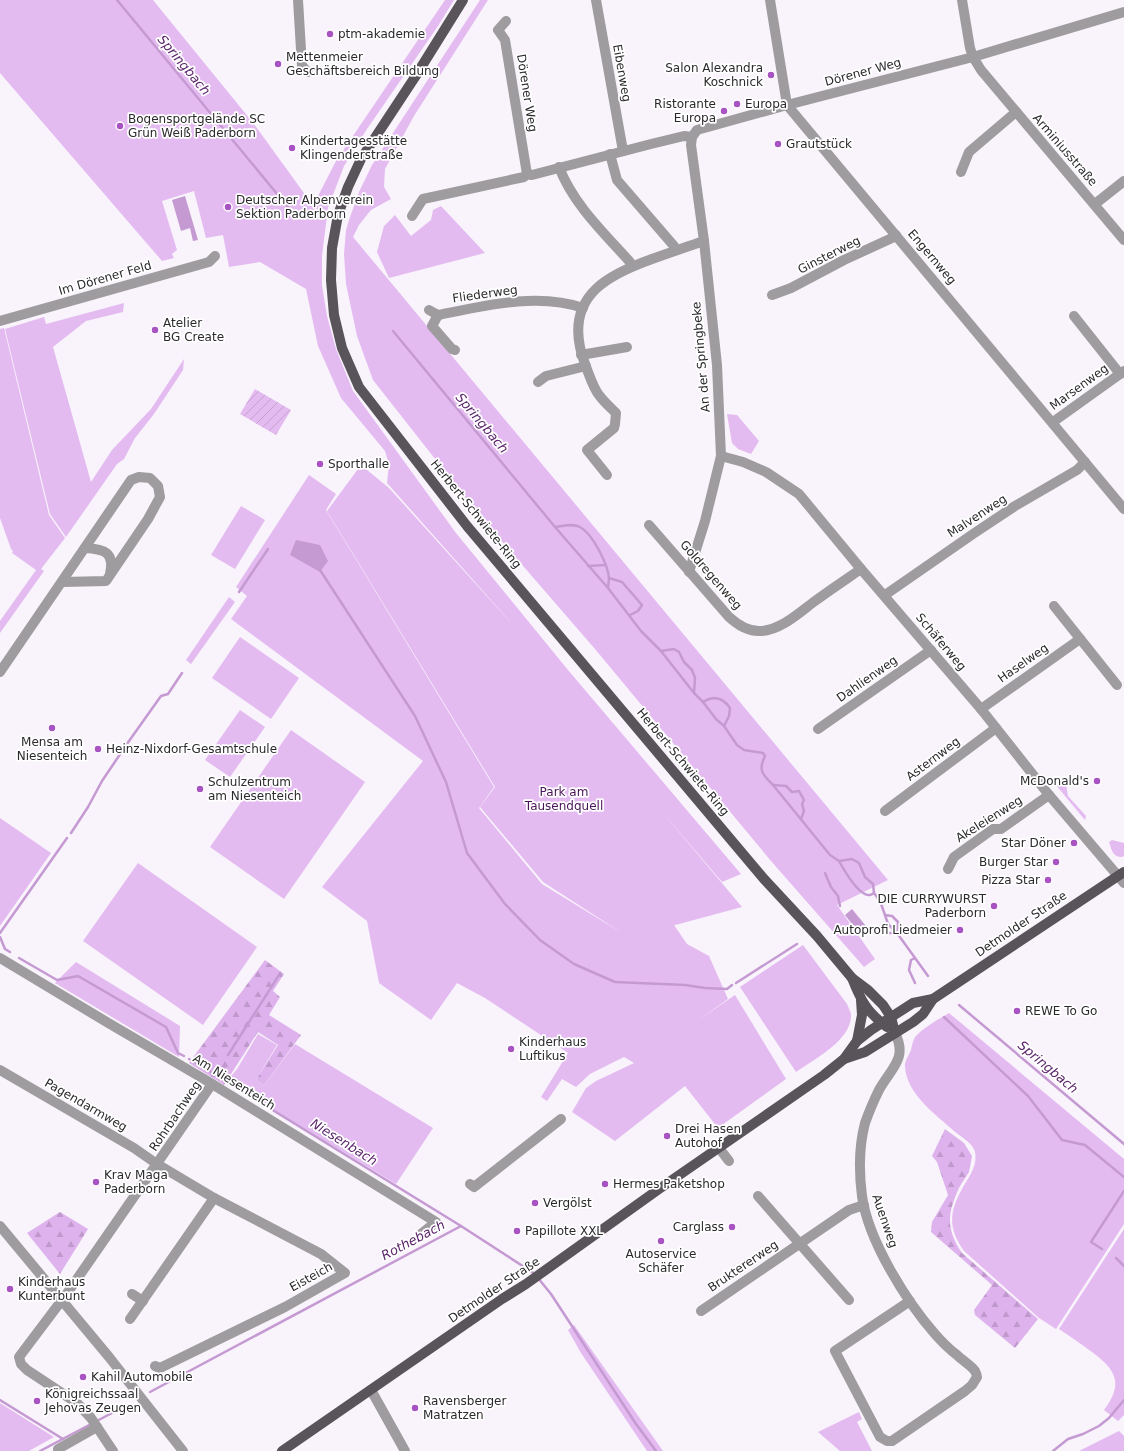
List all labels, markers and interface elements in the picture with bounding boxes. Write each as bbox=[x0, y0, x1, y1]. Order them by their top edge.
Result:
place label: ptm-akademie bbox=[338, 27, 425, 41]
marker: ptm-akademie bbox=[325, 29, 335, 39]
water label: Springbach bbox=[155, 32, 213, 98]
street label: Eibenweg bbox=[610, 43, 634, 103]
place label: Mettenmeier Geschäftsbereich Bildung bbox=[286, 50, 439, 78]
street label: Dörener Weg bbox=[514, 53, 540, 133]
street label: Dörener Weg bbox=[823, 55, 903, 89]
marker: Mettenmeier Geschäftsbereich Bildung bbox=[273, 59, 283, 69]
place label: Salon Alexandra Koschnick bbox=[665, 61, 763, 89]
marker: Salon Alexandra Koschnick bbox=[766, 70, 776, 80]
place label: Ristorante Europa bbox=[654, 97, 716, 125]
place label: Europa bbox=[745, 97, 787, 111]
marker: Europa bbox=[732, 99, 742, 109]
marker: Ristorante Europa bbox=[719, 106, 729, 116]
street label: Arminiusstraße bbox=[1030, 111, 1100, 189]
place label: Bogensportgelände SC Grün Weiß Paderborn bbox=[128, 112, 265, 140]
marker: Bogensportgelände SC Grün Weiß Paderborn bbox=[115, 121, 125, 131]
place label: Kindertagesstätte Klingenderstraße bbox=[300, 134, 407, 162]
place label: Grautstück bbox=[786, 137, 852, 151]
marker: Grautstück bbox=[773, 139, 783, 149]
marker: Kindertagesstätte Klingenderstraße bbox=[287, 143, 297, 153]
place label: Deutscher Alpenverein Sektion Paderborn bbox=[236, 193, 373, 221]
marker: Deutscher Alpenverein Sektion Paderborn bbox=[223, 202, 233, 212]
street label: Engernweg bbox=[905, 227, 959, 287]
street label: Ginsterweg bbox=[795, 233, 863, 277]
street label: Im Dörener Feld bbox=[57, 258, 153, 298]
street label: Fliederweg bbox=[451, 282, 519, 306]
street label: An der Springbeke bbox=[689, 301, 713, 413]
place label: Atelier BG Create bbox=[163, 316, 224, 344]
marker: Atelier BG Create bbox=[150, 325, 160, 335]
street label: Marsenweg bbox=[1047, 361, 1111, 413]
water label: Springbach bbox=[453, 390, 511, 456]
place label: Sporthalle bbox=[328, 457, 389, 471]
street label: Herbert-Schwiete-Ring bbox=[428, 457, 524, 571]
marker: Sporthalle bbox=[315, 459, 325, 469]
street label: Malvenweg bbox=[945, 492, 1009, 540]
street label: Goldregenweg bbox=[677, 538, 745, 612]
street label: Schäferweg bbox=[913, 610, 969, 674]
street label: Haselweg bbox=[995, 641, 1051, 685]
street label: Dahlienweg bbox=[834, 653, 900, 705]
street label: Herbert-Schwiete-Ring bbox=[634, 705, 732, 819]
marker: Mensa am Niesenteich bbox=[47, 723, 57, 733]
street label: Asternweg bbox=[903, 734, 963, 784]
place label: Mensa am Niesenteich bbox=[17, 735, 87, 763]
place label: Heinz-Nixdorf-Gesamtschule bbox=[106, 742, 277, 756]
marker: Heinz-Nixdorf-Gesamtschule bbox=[93, 744, 103, 754]
place label: McDonald's bbox=[1020, 774, 1089, 788]
place label: Schulzentrum am Niesenteich bbox=[208, 775, 301, 803]
marker: McDonald's bbox=[1092, 776, 1102, 786]
marker: Schulzentrum am Niesenteich bbox=[195, 784, 205, 794]
park label: Park am Tausendquell bbox=[524, 785, 603, 813]
street label: Akeleienweg bbox=[953, 793, 1025, 845]
place label: Star Döner bbox=[1001, 836, 1066, 850]
marker: Star Döner bbox=[1069, 838, 1079, 848]
place label: Burger Star bbox=[979, 855, 1048, 869]
marker: Burger Star bbox=[1051, 857, 1061, 867]
place label: Pizza Star bbox=[981, 873, 1040, 887]
marker: Pizza Star bbox=[1043, 875, 1053, 885]
street label: Detmolder Straße bbox=[973, 888, 1069, 960]
place label: DIE CURRYWURST Paderborn bbox=[877, 892, 987, 920]
marker: DIE CURRYWURST Paderborn bbox=[989, 901, 999, 911]
place label: Autoprofi Liedmeier bbox=[833, 923, 952, 937]
marker: Autoprofi Liedmeier bbox=[955, 925, 965, 935]
place label: REWE To Go bbox=[1025, 1004, 1097, 1018]
marker: REWE To Go bbox=[1012, 1006, 1022, 1016]
place label: Kinderhaus Luftikus bbox=[519, 1035, 586, 1063]
water label: Springbach bbox=[1015, 1038, 1081, 1096]
marker: Kinderhaus Luftikus bbox=[506, 1044, 516, 1054]
street label: Am Niesenteich bbox=[190, 1051, 278, 1113]
street label: Pagendarmweg bbox=[42, 1076, 130, 1134]
street label: Rohrbachweg bbox=[146, 1078, 204, 1154]
water label: Niesenbach bbox=[308, 1116, 380, 1168]
place label: Drei Hasen Autohof bbox=[675, 1122, 741, 1150]
marker: Drei Hasen Autohof bbox=[662, 1131, 672, 1141]
place label: Krav Maga Paderborn bbox=[104, 1168, 168, 1196]
marker: Krav Maga Paderborn bbox=[91, 1177, 101, 1187]
place label: Hermes Paketshop bbox=[613, 1177, 725, 1191]
marker: Hermes Paketshop bbox=[600, 1179, 610, 1189]
street label: Auenweg bbox=[869, 1192, 901, 1250]
place label: Vergölst bbox=[543, 1196, 592, 1210]
marker: Vergölst bbox=[530, 1198, 540, 1208]
water label: Rothebach bbox=[379, 1217, 447, 1263]
place label: Carglass bbox=[673, 1220, 724, 1234]
marker: Carglass bbox=[727, 1222, 737, 1232]
place label: Papillote XXL bbox=[525, 1224, 603, 1238]
marker: Papillote XXL bbox=[512, 1226, 522, 1236]
marker: Autoservice Schäfer bbox=[656, 1236, 666, 1246]
street label: Bruktererweg bbox=[705, 1237, 781, 1295]
place label: Autoservice Schäfer bbox=[626, 1247, 696, 1275]
street label: Detmolder Straße bbox=[446, 1254, 542, 1326]
street label: Eisteich bbox=[287, 1260, 335, 1294]
place label: Kinderhaus Kunterbunt bbox=[18, 1275, 85, 1303]
marker: Kinderhaus Kunterbunt bbox=[5, 1284, 15, 1294]
place label: Kahil Automobile bbox=[91, 1370, 193, 1384]
marker: Kahil Automobile bbox=[78, 1372, 88, 1382]
place label: Königreichssaal Jehovas Zeugen bbox=[44, 1387, 141, 1415]
place label: Ravensberger Matratzen bbox=[423, 1394, 506, 1422]
marker: Königreichssaal Jehovas Zeugen bbox=[32, 1396, 42, 1406]
marker: Ravensberger Matratzen bbox=[410, 1403, 420, 1413]

